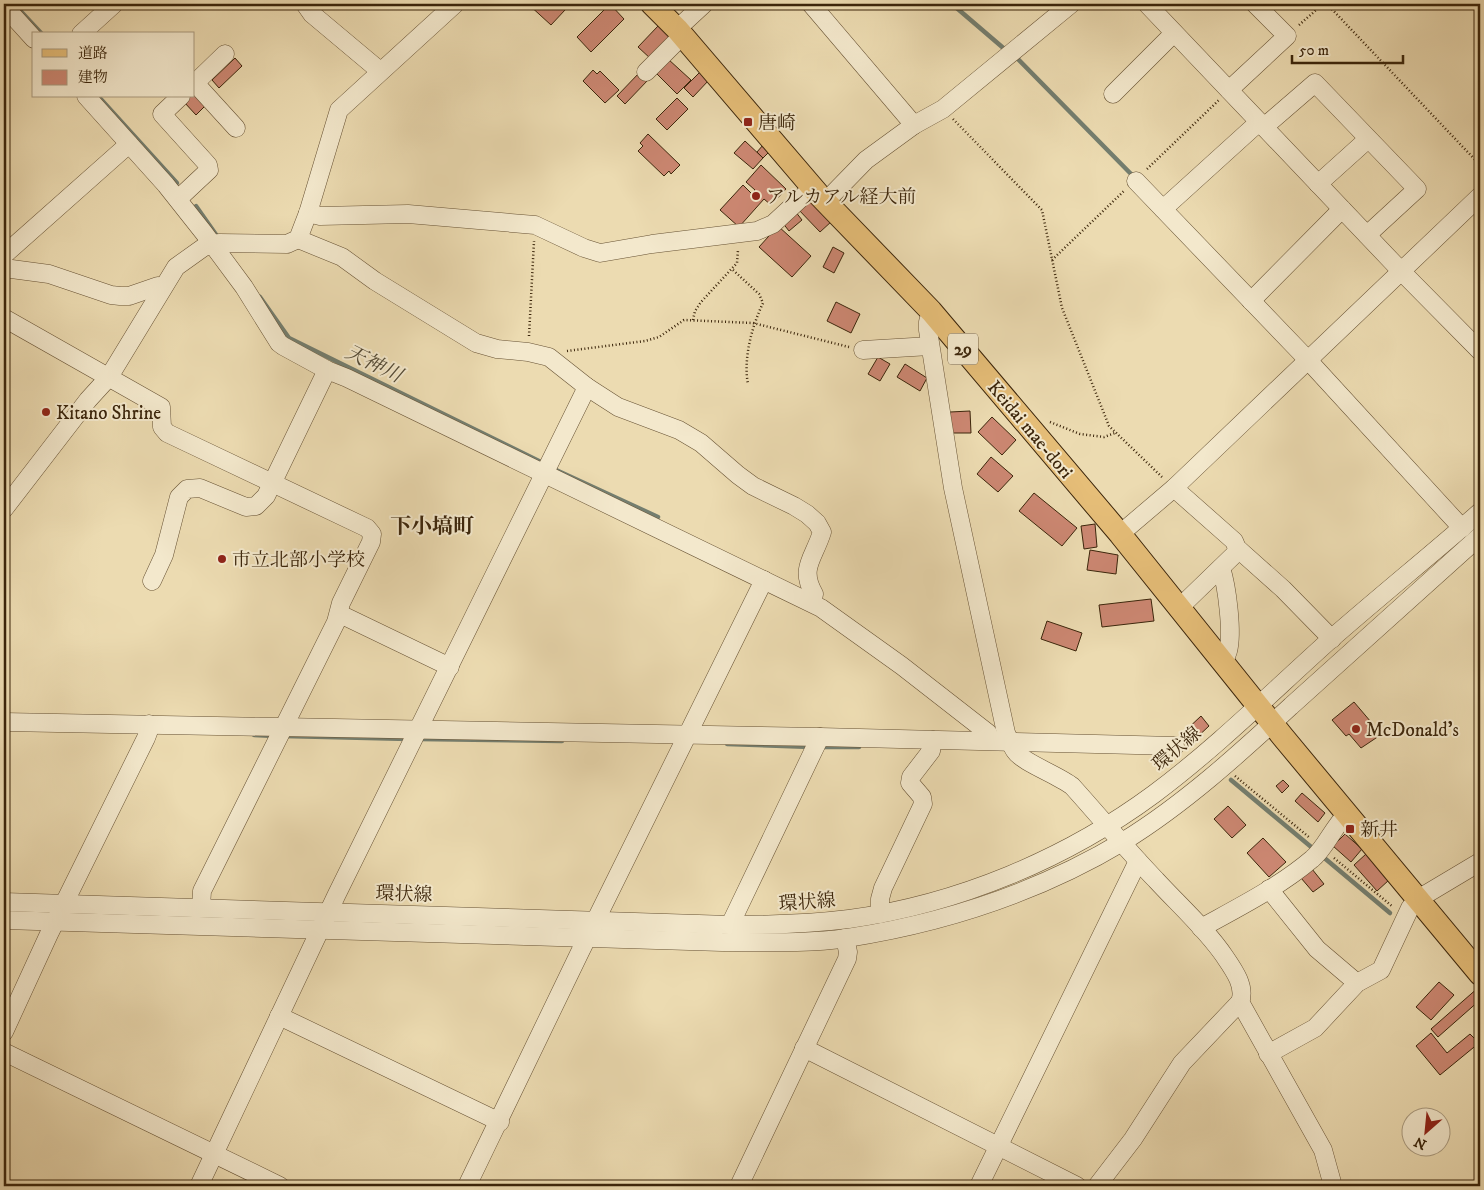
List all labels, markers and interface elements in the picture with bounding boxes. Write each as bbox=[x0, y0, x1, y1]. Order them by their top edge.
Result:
legend bbox=[32, 32, 195, 98]
scale bar bbox=[1292, 32, 1403, 64]
text: 50 m bbox=[1299, 41, 1329, 60]
text: 道路 bbox=[78, 44, 108, 63]
text: 建物 bbox=[78, 68, 108, 87]
place label: 唐崎 bbox=[758, 112, 796, 135]
marker: 唐崎 bbox=[742, 116, 754, 128]
place label: アルカアル経大前 bbox=[766, 186, 916, 209]
marker: アルカアル経大前 bbox=[750, 190, 762, 202]
road number: 29 bbox=[948, 334, 978, 364]
water label: 天神川 bbox=[341, 340, 408, 390]
street label: Keidai mae-dori bbox=[982, 376, 1078, 484]
place label: Kitano Shrine bbox=[56, 402, 161, 425]
marker: Kitano Shrine bbox=[40, 406, 52, 418]
district label: 下小塙町 bbox=[390, 514, 474, 540]
place label: 市立北部小学校 bbox=[232, 549, 365, 572]
marker: 市立北部小学校 bbox=[216, 553, 228, 565]
place label: McDonald's bbox=[1366, 719, 1459, 742]
street label: 環状線 bbox=[1148, 722, 1206, 776]
marker: McDonald's bbox=[1350, 723, 1362, 735]
place label: 新井 bbox=[1360, 819, 1398, 842]
marker: 新井 bbox=[1344, 823, 1356, 835]
street label: 環状線 bbox=[375, 882, 433, 907]
street label: 環状線 bbox=[778, 889, 836, 916]
north arrow bbox=[1402, 1108, 1452, 1158]
text: N bbox=[1411, 1132, 1430, 1153]

